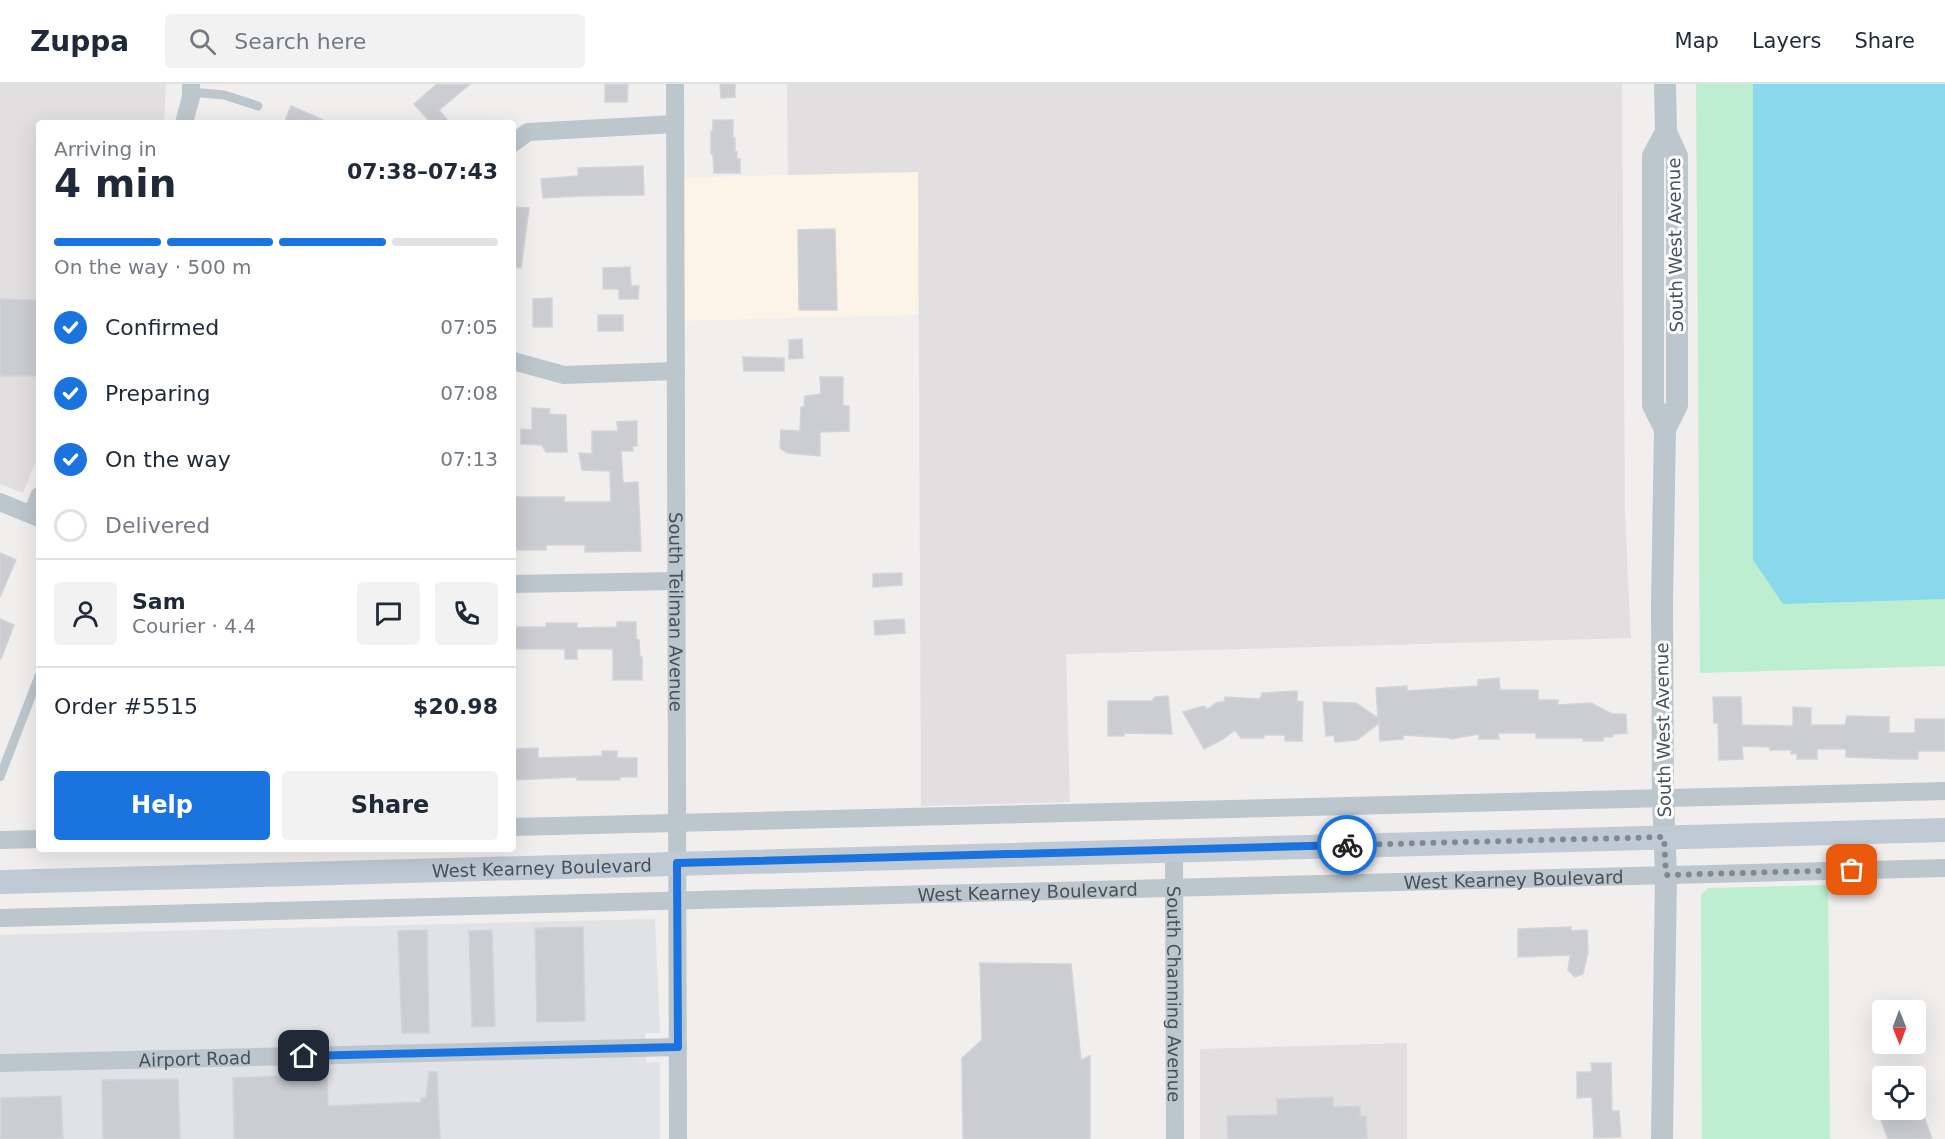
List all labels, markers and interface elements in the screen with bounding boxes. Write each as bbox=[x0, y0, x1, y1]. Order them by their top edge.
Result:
search box bbox=[165, 14, 585, 68]
text: Zuppa bbox=[30, 25, 129, 58]
icon: search bbox=[186, 25, 219, 58]
text: Search here bbox=[234, 29, 366, 54]
text: Map bbox=[1675, 29, 1719, 53]
text: Layers bbox=[1752, 29, 1821, 53]
text: Share bbox=[1854, 29, 1915, 53]
text: Arriving in bbox=[54, 137, 157, 161]
street label: South West Avenue bbox=[1663, 157, 1687, 333]
text: 07:38–07:43 bbox=[347, 159, 498, 184]
text: 4 min bbox=[54, 161, 176, 206]
text: On the way · 500 m bbox=[54, 255, 252, 279]
icon: check bbox=[54, 311, 87, 344]
text: Confirmed bbox=[105, 315, 219, 340]
text: 07:05 bbox=[440, 315, 498, 339]
icon: check bbox=[54, 377, 87, 410]
text: Preparing bbox=[105, 381, 211, 406]
text: 07:08 bbox=[440, 381, 498, 405]
icon: check bbox=[54, 443, 87, 476]
text: On the way bbox=[105, 447, 231, 472]
text: 07:13 bbox=[440, 447, 498, 471]
street label: South Teilman Avenue bbox=[666, 512, 687, 712]
text: Delivered bbox=[105, 513, 210, 538]
button: person bbox=[54, 582, 117, 645]
button: chat bbox=[357, 582, 420, 645]
button: phone bbox=[435, 582, 498, 645]
text: Sam bbox=[132, 589, 186, 614]
text: Courier · 4.4 bbox=[132, 614, 256, 638]
street label: South West Avenue bbox=[1651, 642, 1675, 818]
text: Order #5515 bbox=[54, 694, 198, 719]
text: $20.98 bbox=[413, 694, 498, 719]
button: Help bbox=[54, 771, 270, 840]
button: Share bbox=[282, 771, 498, 840]
courier bbox=[1317, 815, 1377, 875]
icon: bike bbox=[1331, 829, 1364, 862]
pin bbox=[1826, 844, 1877, 895]
icon: bag bbox=[1835, 853, 1868, 886]
street label: West Kearney Boulevard bbox=[431, 854, 652, 881]
street label: West Kearney Boulevard bbox=[1403, 866, 1624, 892]
street label: West Kearney Boulevard bbox=[917, 878, 1138, 905]
street label: South Channing Avenue bbox=[1164, 886, 1185, 1102]
north arrow bbox=[1872, 1000, 1926, 1054]
map controls bbox=[1872, 1000, 1926, 1120]
pin bbox=[278, 1030, 329, 1081]
icon: home bbox=[287, 1039, 320, 1072]
street label: Airport Road bbox=[138, 1047, 251, 1070]
button: locate bbox=[1872, 1066, 1926, 1120]

